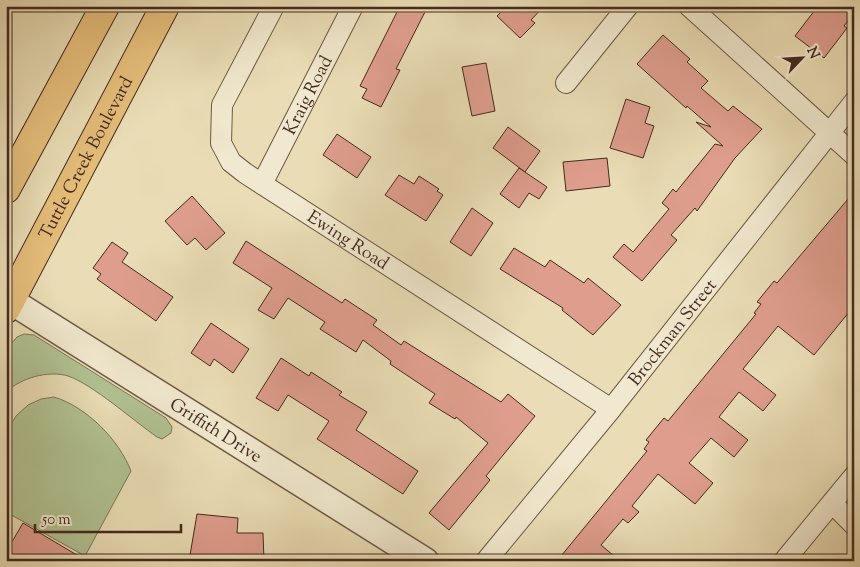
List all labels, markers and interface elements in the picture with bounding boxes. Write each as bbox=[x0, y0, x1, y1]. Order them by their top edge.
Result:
north arrow bbox=[778, 32, 828, 82]
text: N bbox=[801, 44, 823, 63]
street label: Kraig Road bbox=[278, 52, 340, 140]
street label: Tuttle Creek Boulevard bbox=[34, 72, 141, 245]
street label: Ewing Road bbox=[301, 205, 393, 277]
street label: Brockman Street bbox=[623, 274, 724, 392]
street label: Griffith Drive bbox=[164, 393, 266, 470]
scale bar bbox=[35, 502, 181, 534]
text: 50 m bbox=[41, 510, 71, 531]

